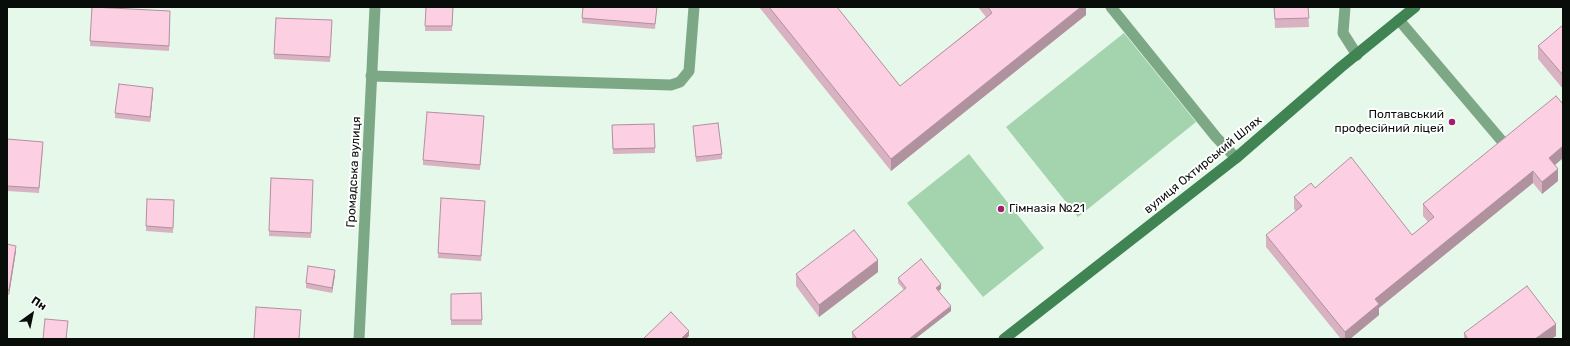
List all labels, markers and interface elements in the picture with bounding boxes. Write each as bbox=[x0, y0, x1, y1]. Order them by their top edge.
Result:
place label: Полтавський професійний ліцей bbox=[1335, 108, 1444, 136]
street label: вулиця Охтирський Шлях bbox=[1141, 113, 1265, 217]
street label: Громадська вулиця bbox=[344, 116, 364, 228]
marker: Полтавський професійний ліцей bbox=[1447, 117, 1457, 127]
place label: Гімназія №21 bbox=[1009, 202, 1085, 216]
marker: Гімназія №21 bbox=[996, 204, 1006, 214]
north arrow bbox=[12, 294, 52, 334]
text: Пн bbox=[29, 294, 49, 313]

